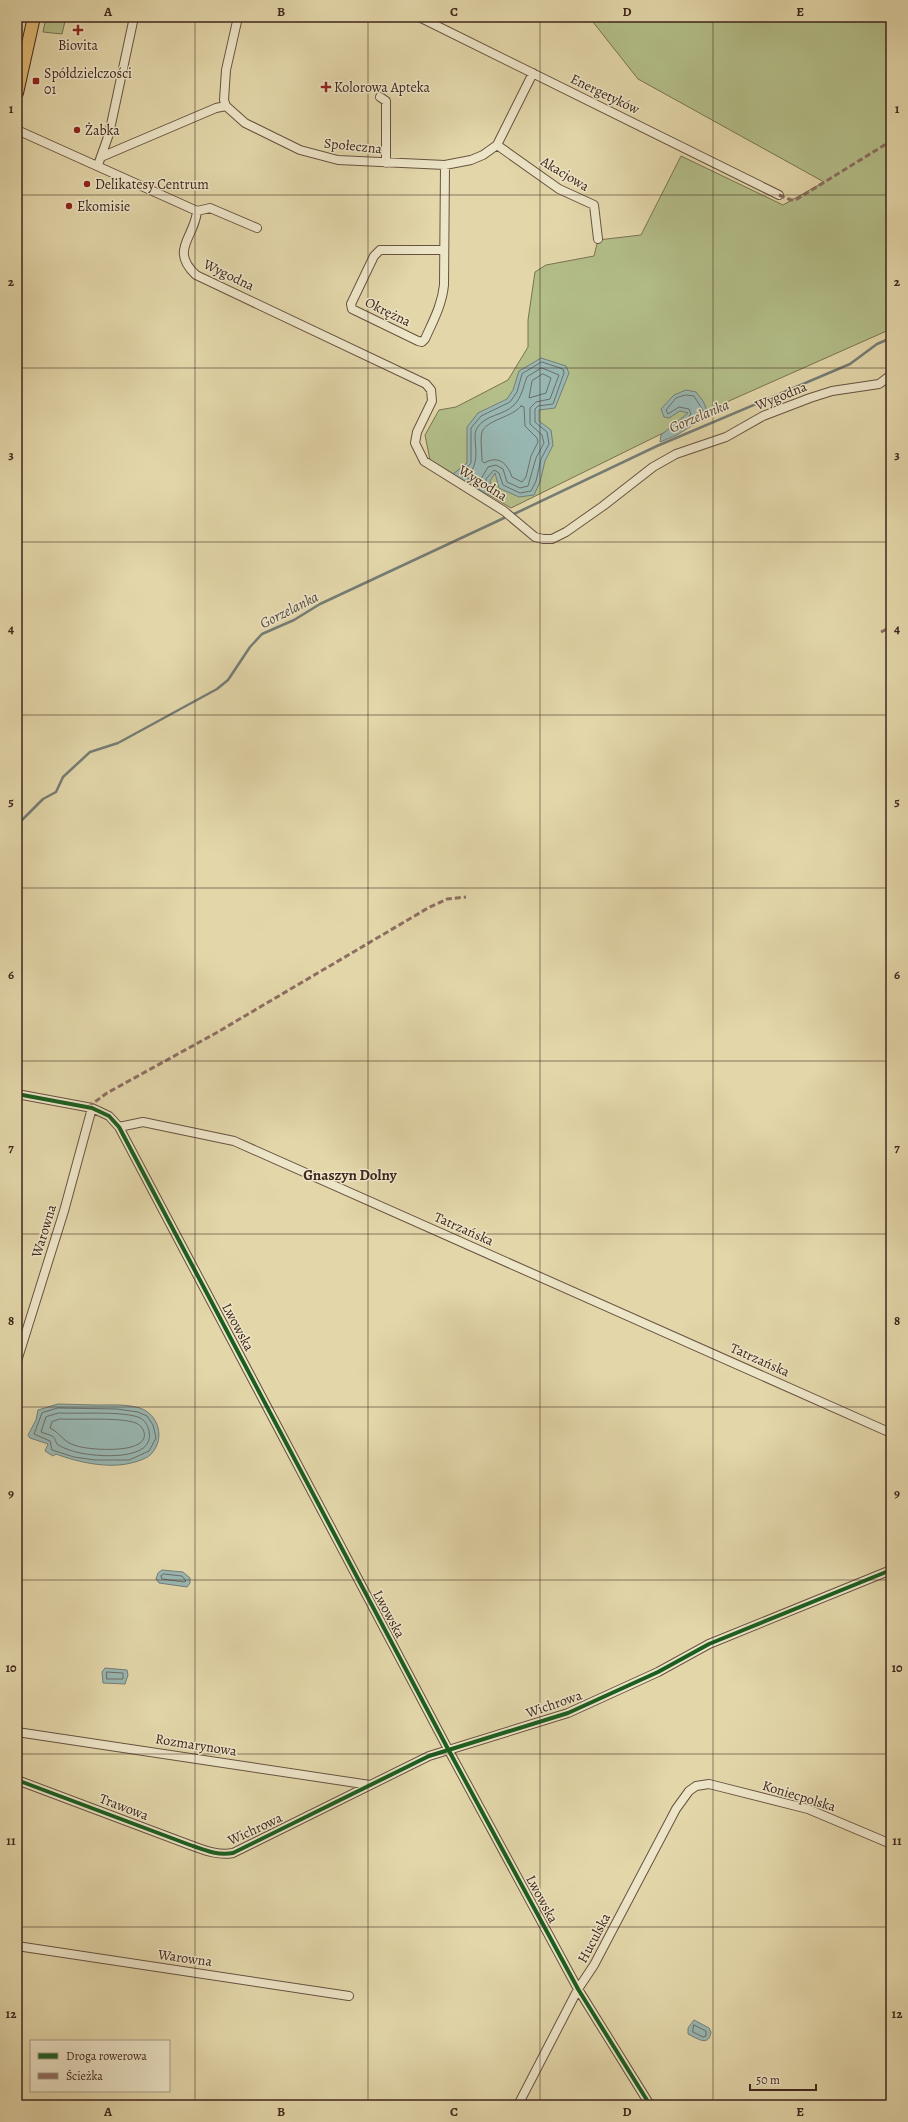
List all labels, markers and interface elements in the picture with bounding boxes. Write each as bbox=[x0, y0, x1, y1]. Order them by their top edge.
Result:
text: A bbox=[103, 3, 113, 20]
text: B bbox=[277, 3, 285, 20]
text: C bbox=[450, 3, 458, 20]
text: D bbox=[622, 3, 632, 20]
text: E bbox=[796, 3, 804, 20]
marker: Biovita bbox=[73, 25, 83, 35]
place label: Biovita bbox=[58, 36, 99, 55]
place label: Spółdzielczości 01 bbox=[44, 64, 132, 99]
street label: Energetyków bbox=[567, 69, 643, 119]
marker: Spółdzielczości 01 bbox=[31, 76, 41, 86]
place label: Kolorowa Apteka bbox=[334, 78, 431, 97]
marker: Kolorowa Apteka bbox=[321, 82, 331, 92]
text: 1 bbox=[9, 100, 14, 117]
text: 1 bbox=[895, 100, 900, 117]
place label: Żabka bbox=[85, 121, 120, 140]
marker: Żabka bbox=[72, 125, 82, 135]
street label: Społeczna bbox=[323, 133, 384, 159]
street label: Akacjowa bbox=[536, 152, 593, 196]
place label: Delikatesy Centrum bbox=[95, 175, 209, 194]
marker: Delikatesy Centrum bbox=[82, 179, 92, 189]
place label: Ekomisie bbox=[77, 197, 130, 216]
marker: Ekomisie bbox=[64, 201, 74, 211]
street label: Wygodna bbox=[200, 254, 258, 296]
text: 2 bbox=[8, 273, 15, 290]
text: 2 bbox=[894, 273, 901, 290]
street label: Okrężna bbox=[362, 293, 415, 331]
street label: Wygodna bbox=[751, 377, 810, 415]
water label: Gorzelanka bbox=[666, 394, 732, 438]
text: 3 bbox=[8, 446, 14, 463]
text: 3 bbox=[894, 446, 900, 463]
street label: Wygodna bbox=[454, 460, 511, 506]
water label: Gorzelanka bbox=[256, 587, 322, 633]
text: 4 bbox=[8, 620, 14, 637]
text: 4 bbox=[894, 620, 900, 637]
text: 5 bbox=[8, 793, 14, 810]
text: 5 bbox=[894, 793, 900, 810]
text: 6 bbox=[8, 966, 14, 983]
text: 6 bbox=[894, 966, 900, 983]
text: 7 bbox=[8, 1139, 14, 1156]
text: 7 bbox=[894, 1139, 900, 1156]
district label: Gnaszyn Dolny bbox=[303, 1165, 398, 1185]
street label: Warowna bbox=[27, 1202, 61, 1261]
street label: Tatrzańska bbox=[431, 1207, 497, 1251]
street label: Lwowska bbox=[217, 1300, 259, 1355]
text: 8 bbox=[8, 1312, 14, 1329]
text: 8 bbox=[894, 1312, 900, 1329]
street label: Tatrzańska bbox=[727, 1338, 793, 1382]
text: 9 bbox=[8, 1485, 14, 1502]
text: 9 bbox=[894, 1485, 900, 1502]
street label: Lwowska bbox=[368, 1587, 410, 1642]
text: 10 bbox=[5, 1659, 17, 1676]
text: 10 bbox=[891, 1659, 903, 1676]
street label: Wichrowa bbox=[523, 1685, 585, 1723]
street label: Rozmarynowa bbox=[154, 1729, 239, 1761]
street label: Koniecpolska bbox=[760, 1776, 838, 1816]
street label: Trawowa bbox=[97, 1789, 152, 1825]
street label: Wichrowa bbox=[224, 1808, 286, 1850]
text: 11 bbox=[6, 1832, 16, 1849]
text: 11 bbox=[892, 1832, 902, 1849]
street label: Lwowska bbox=[521, 1872, 563, 1927]
street label: Huculska bbox=[573, 1909, 615, 1966]
street label: Warowna bbox=[156, 1945, 214, 1971]
text: 12 bbox=[6, 2005, 17, 2022]
text: 12 bbox=[892, 2005, 903, 2022]
legend bbox=[30, 2040, 170, 2092]
text: Droga rowerowa bbox=[66, 2048, 147, 2064]
scale bar bbox=[750, 2066, 816, 2092]
text: Ścieżka bbox=[66, 2068, 103, 2084]
text: 50 m bbox=[756, 2072, 780, 2088]
text: A bbox=[103, 2103, 113, 2120]
text: B bbox=[277, 2103, 285, 2120]
text: C bbox=[450, 2103, 458, 2120]
text: D bbox=[622, 2103, 632, 2120]
text: E bbox=[796, 2103, 804, 2120]

